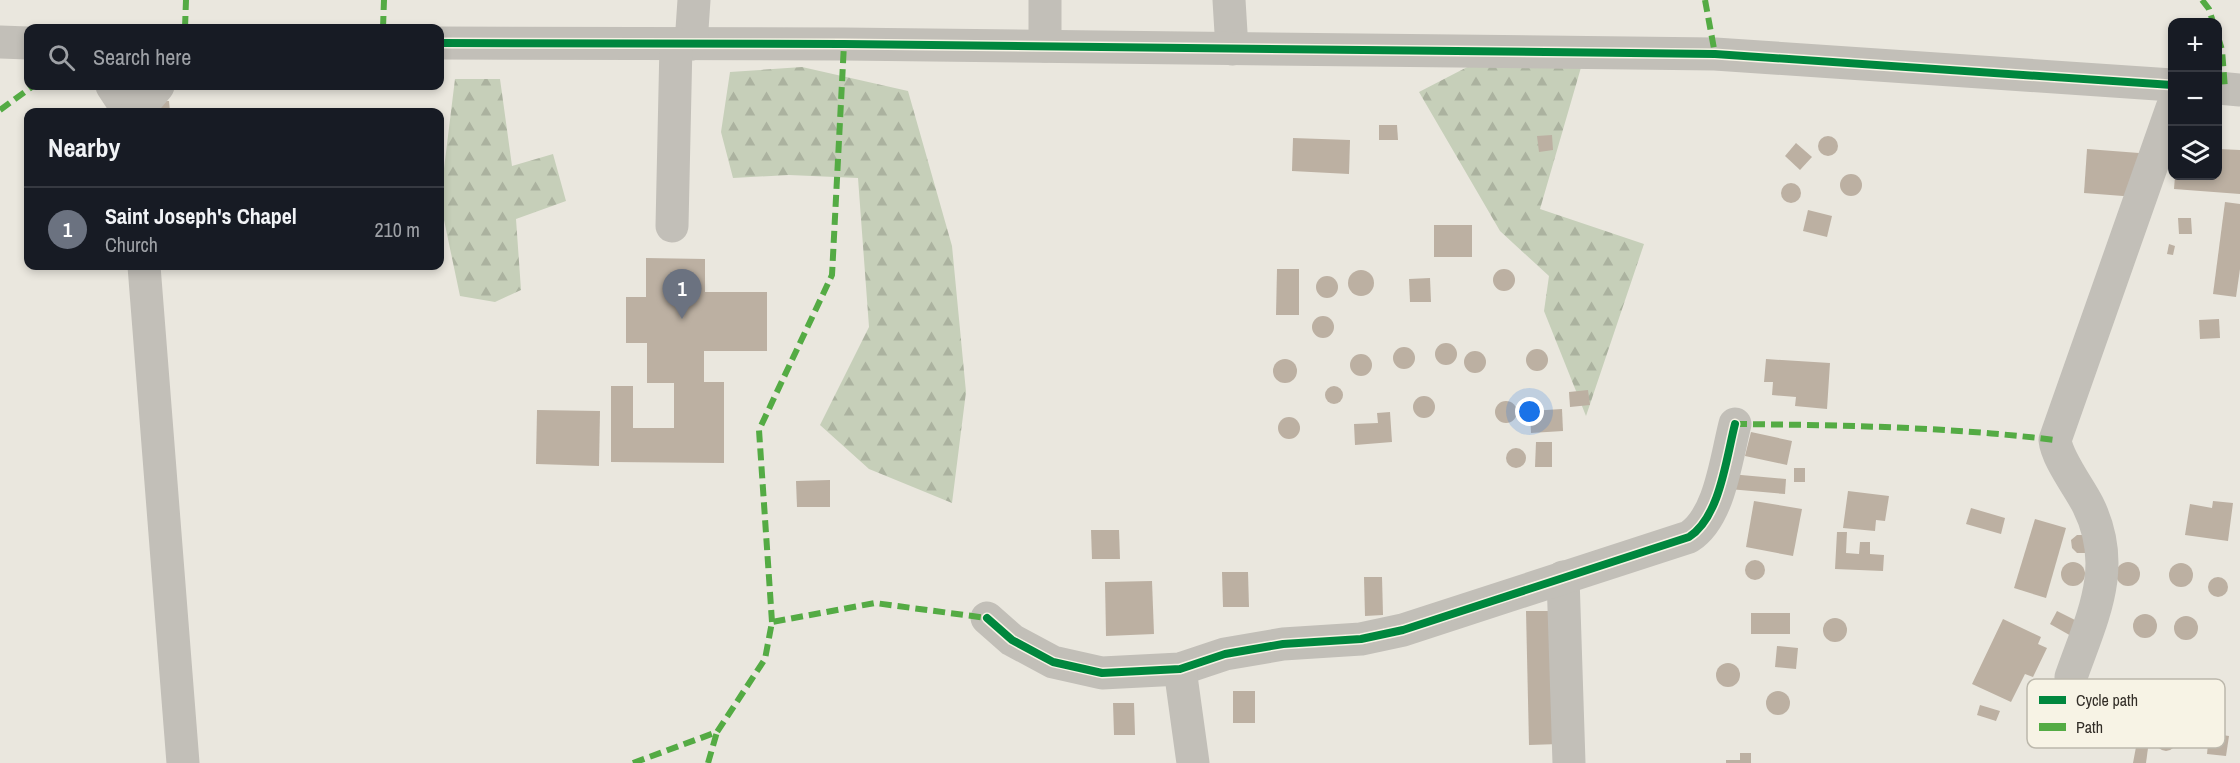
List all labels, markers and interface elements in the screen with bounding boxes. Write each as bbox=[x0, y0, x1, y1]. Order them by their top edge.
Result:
map controls bbox=[2168, 18, 2222, 180]
button: + bbox=[2168, 18, 2222, 72]
search box bbox=[24, 24, 444, 90]
icon: search bbox=[45, 41, 78, 74]
text: Search here bbox=[93, 42, 191, 72]
button: − bbox=[2168, 72, 2222, 126]
button: layers bbox=[2168, 126, 2222, 180]
text: Nearby bbox=[48, 130, 120, 165]
text: Saint Joseph's Chapel bbox=[105, 201, 297, 231]
text: 1 bbox=[63, 216, 72, 243]
text: 210 m bbox=[374, 216, 420, 243]
text: Church bbox=[105, 231, 158, 258]
pin: 1 bbox=[662, 270, 702, 319]
your location bbox=[1515, 397, 1544, 426]
legend bbox=[2027, 679, 2225, 748]
text: Cycle path bbox=[2076, 689, 2138, 711]
text: Path bbox=[2076, 716, 2103, 738]

